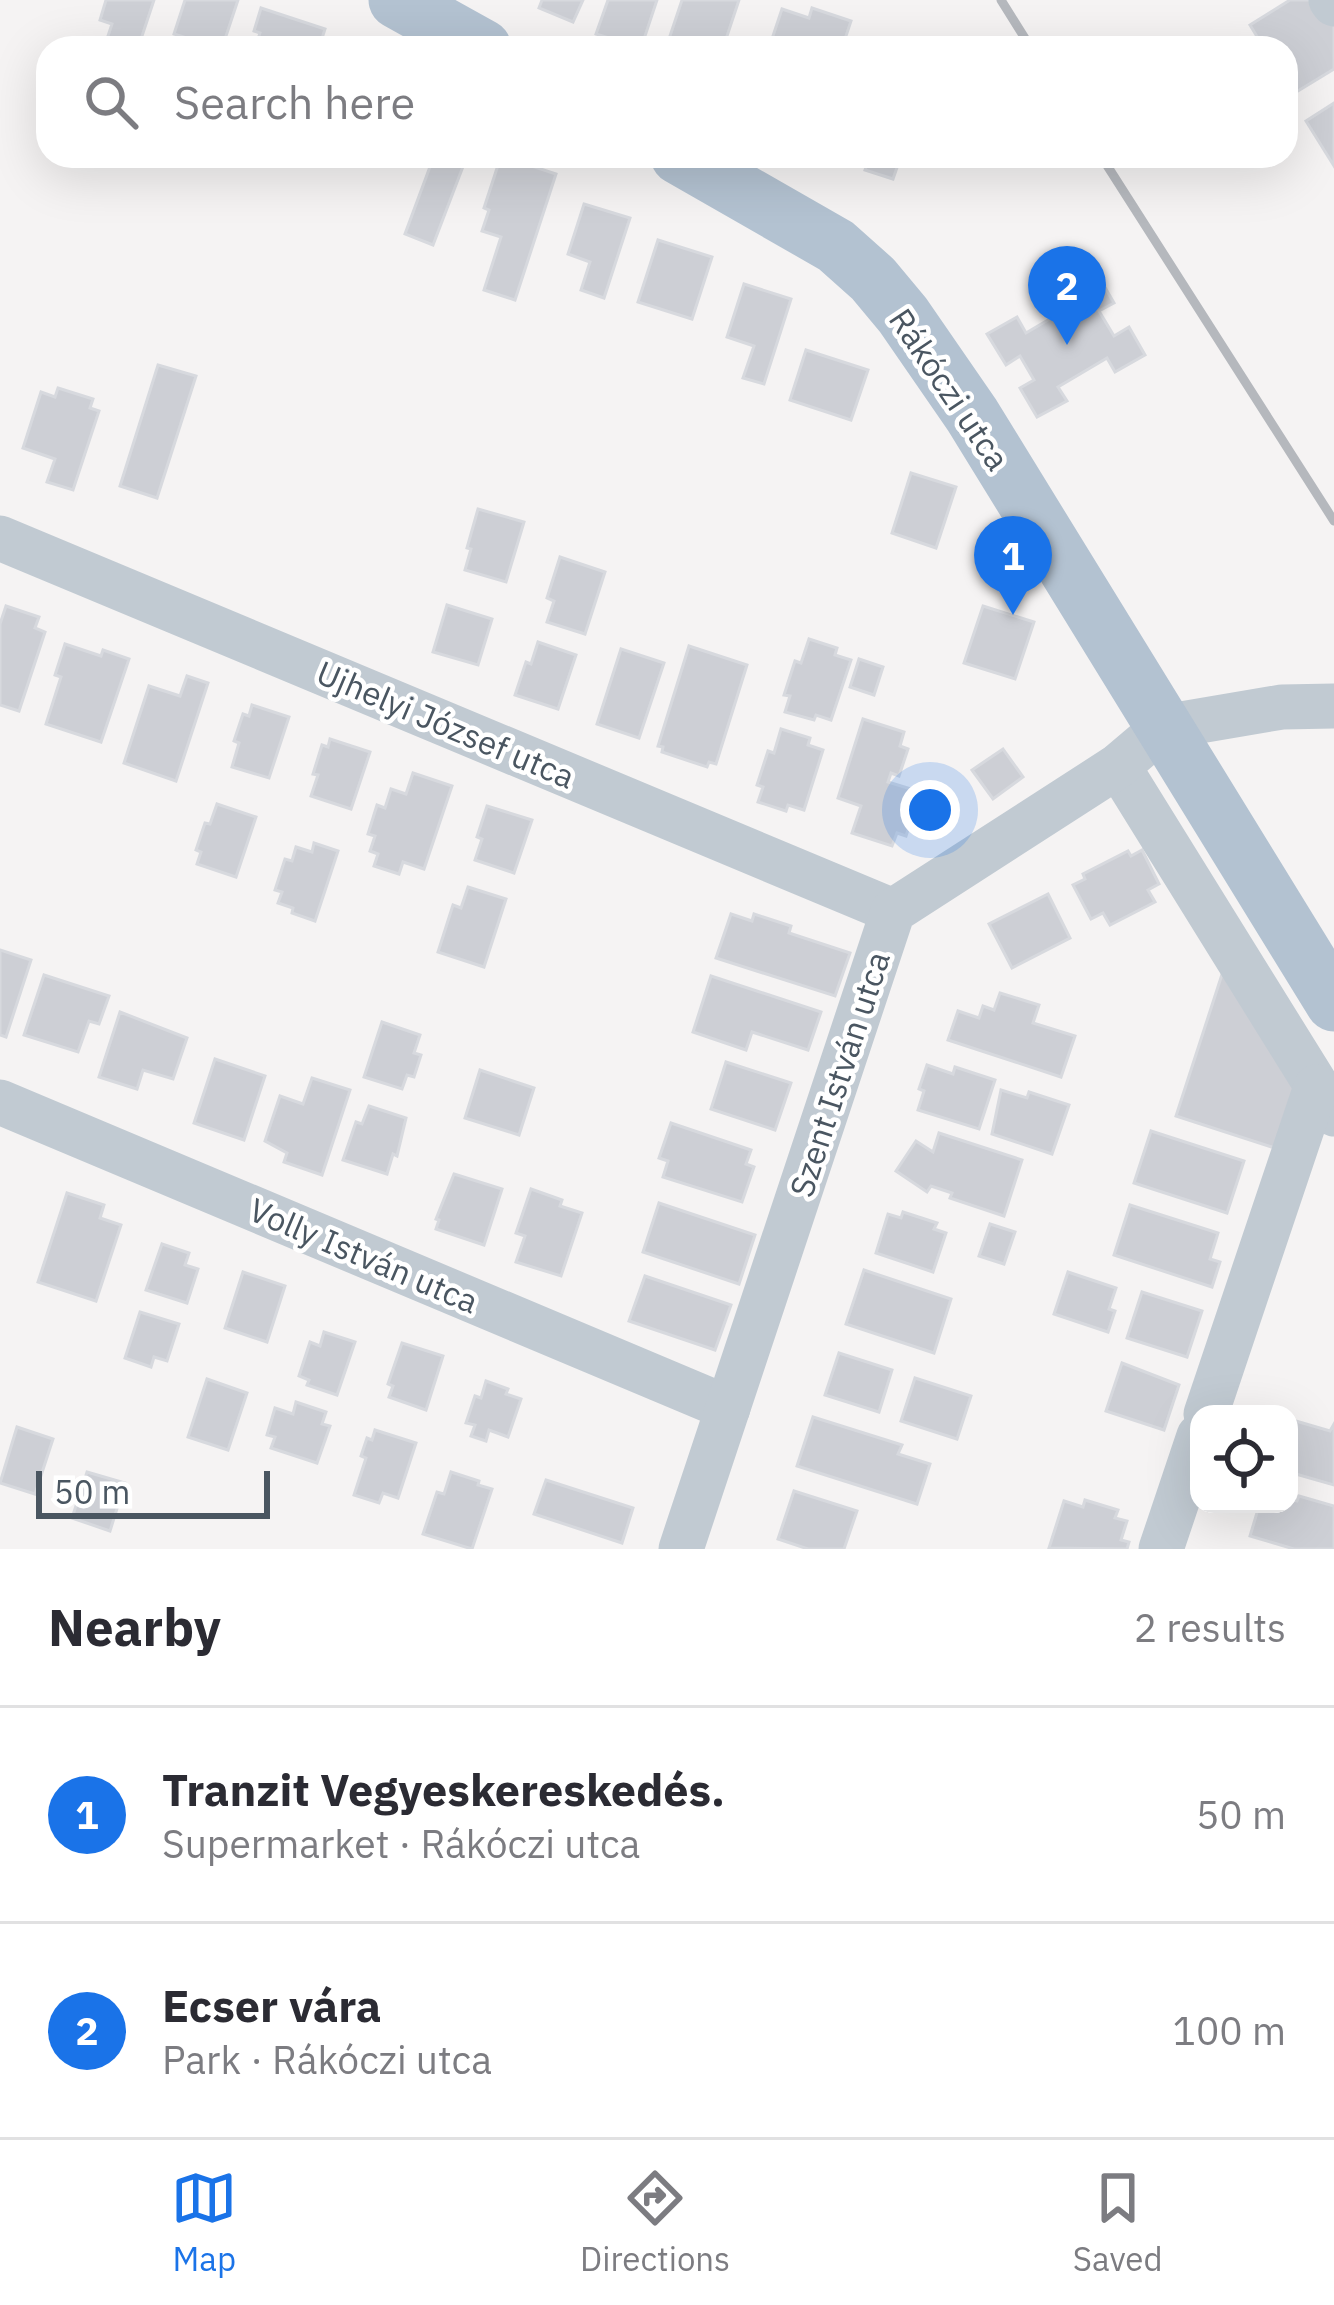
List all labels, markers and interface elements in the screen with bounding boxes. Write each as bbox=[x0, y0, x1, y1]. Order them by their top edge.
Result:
search box bbox=[36, 36, 1298, 168]
icon: search bbox=[78, 69, 144, 135]
text: Search here bbox=[174, 73, 415, 131]
pin: 2 bbox=[1028, 246, 1106, 345]
street label: Rákóczi utca bbox=[880, 300, 1020, 478]
pin: 1 bbox=[974, 516, 1052, 615]
street label: Ujhelyi József utca bbox=[310, 650, 582, 798]
your location bbox=[900, 780, 960, 840]
street label: Szent István utca bbox=[779, 946, 899, 1202]
street label: Volly István utca bbox=[243, 1187, 485, 1323]
map controls bbox=[1190, 1405, 1298, 1513]
button: locate bbox=[1190, 1405, 1298, 1513]
scale bar bbox=[36, 1465, 270, 1518]
text: 50 m bbox=[54, 1470, 130, 1513]
text: Nearby bbox=[48, 1594, 221, 1660]
text: 2 results bbox=[1134, 1602, 1286, 1653]
text: Tranzit Vegyeskereskedés. bbox=[162, 1760, 725, 1818]
text: 1 bbox=[75, 1789, 99, 1840]
text: 50 m bbox=[1196, 1789, 1286, 1840]
text: Supermarket · Rákóczi utca bbox=[162, 1818, 640, 1869]
text: Ecser vára bbox=[162, 1976, 381, 2034]
text: 2 bbox=[75, 2005, 99, 2056]
text: 100 m bbox=[1173, 2005, 1286, 2056]
text: Park · Rákóczi utca bbox=[162, 2034, 492, 2085]
tab: Map bbox=[171, 2165, 237, 2280]
tab: Directions bbox=[580, 2165, 730, 2280]
tab: Saved bbox=[1073, 2165, 1163, 2280]

